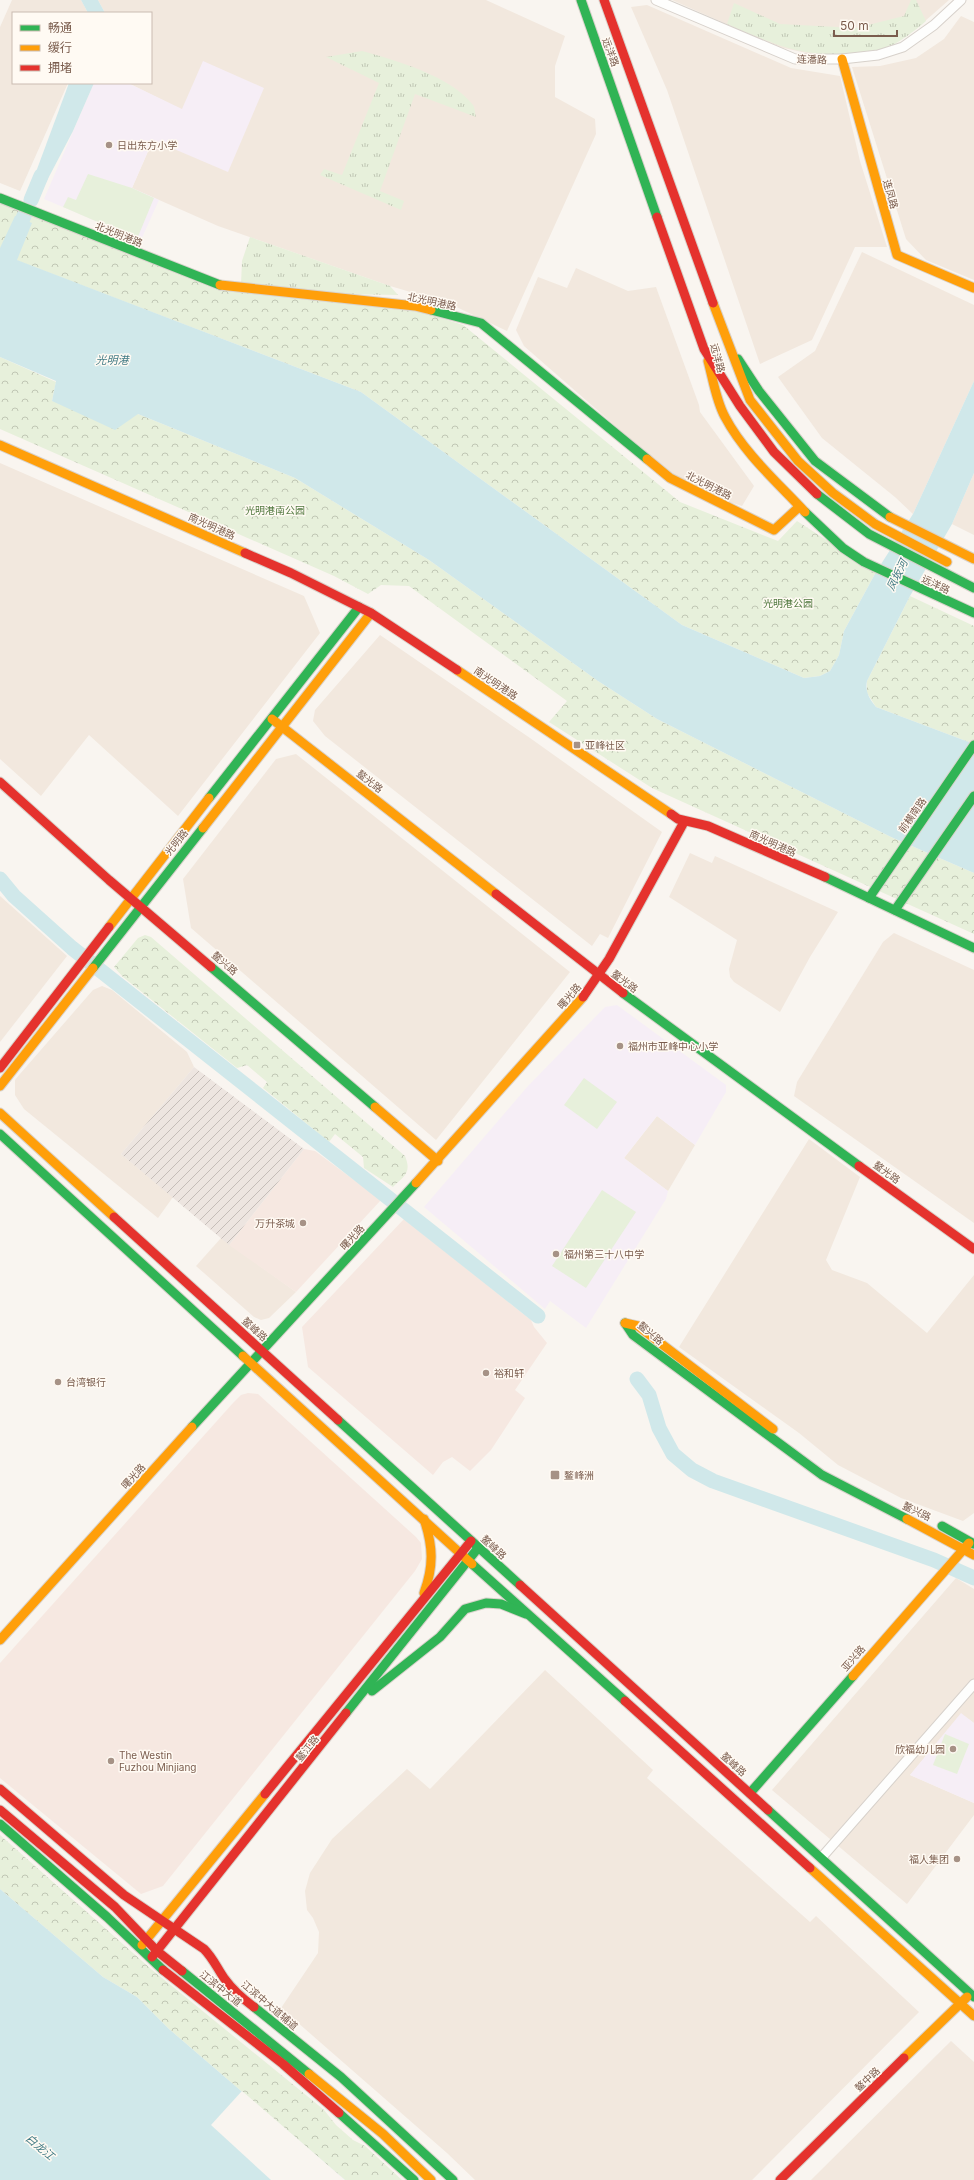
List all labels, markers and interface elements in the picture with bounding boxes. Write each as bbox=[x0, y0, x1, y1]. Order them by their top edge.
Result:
legend bbox=[12, 12, 152, 84]
scale bar bbox=[834, 12, 897, 38]
text: 50 m bbox=[840, 18, 869, 33]
text: 畅通 bbox=[48, 20, 72, 35]
street label: 远洋路 bbox=[600, 36, 622, 68]
text: 缓行 bbox=[48, 40, 72, 55]
street label: 连潘路 bbox=[797, 52, 827, 66]
text: 拥堵 bbox=[48, 60, 72, 75]
place label: 日出东方小学 bbox=[117, 139, 177, 151]
marker: 日出东方小学 bbox=[104, 140, 114, 150]
street label: 连凤路 bbox=[881, 178, 901, 210]
street label: 北光明港路 bbox=[94, 219, 144, 249]
street label: 北光明港路 bbox=[406, 290, 458, 312]
street label: 远洋路 bbox=[708, 342, 728, 374]
water label: 光明港 bbox=[96, 353, 130, 367]
street label: 北光明港路 bbox=[684, 468, 734, 502]
park label: 光明港南公园 bbox=[245, 504, 305, 516]
street label: 南光明港路 bbox=[187, 510, 237, 542]
water label: 凤坂河 bbox=[883, 555, 911, 593]
street label: 远洋路 bbox=[920, 572, 952, 596]
park label: 光明港公园 bbox=[763, 597, 813, 609]
street label: 南光明港路 bbox=[472, 664, 520, 702]
place label: 亚峰社区 bbox=[585, 739, 625, 751]
marker: 亚峰社区 bbox=[572, 740, 582, 750]
street label: 鳌光路 bbox=[354, 767, 386, 795]
street label: 前横南路 bbox=[896, 795, 928, 835]
street label: 光明路 bbox=[162, 827, 190, 857]
street label: 南光明港路 bbox=[748, 827, 798, 859]
street label: 鳌兴路 bbox=[210, 949, 240, 977]
street label: 鳌光路 bbox=[609, 967, 641, 995]
street label: 曙光路 bbox=[555, 981, 583, 1011]
place label: 福州市亚峰中心小学 bbox=[628, 1040, 718, 1052]
marker: 福州市亚峰中心小学 bbox=[615, 1041, 625, 1051]
street label: 鳌光路 bbox=[871, 1158, 903, 1186]
place label: 万升茶城 bbox=[255, 1217, 295, 1229]
marker: 万升茶城 bbox=[298, 1218, 308, 1228]
street label: 曙光路 bbox=[337, 1222, 367, 1252]
place label: 福州第三十八中学 bbox=[564, 1248, 644, 1260]
marker: 福州第三十八中学 bbox=[551, 1249, 561, 1259]
street label: 鳌峰路 bbox=[240, 1315, 270, 1343]
street label: 鳌兴路 bbox=[636, 1319, 666, 1347]
place label: 裕和轩 bbox=[494, 1367, 524, 1379]
marker: 裕和轩 bbox=[481, 1368, 491, 1378]
place label: 台湾银行 bbox=[66, 1376, 106, 1388]
marker: 台湾银行 bbox=[53, 1377, 63, 1387]
street label: 曙光路 bbox=[119, 1461, 147, 1491]
marker: 鳌峰洲 bbox=[549, 1469, 561, 1481]
place label: 鳌峰洲 bbox=[564, 1469, 594, 1481]
street label: 鳌兴路 bbox=[901, 1499, 933, 1523]
street label: 鳌峰路 bbox=[479, 1532, 509, 1562]
street label: 亚兴路 bbox=[839, 1643, 867, 1673]
street label: 鳌江路 bbox=[293, 1733, 321, 1763]
place label: 欣福幼儿园 bbox=[895, 1743, 945, 1755]
marker: 欣福幼儿园 bbox=[948, 1744, 958, 1754]
place label: The Westin Fuzhou Minjiang bbox=[119, 1749, 197, 1773]
street label: 鳌峰路 bbox=[719, 1750, 749, 1778]
marker: The Westin Fuzhou Minjiang bbox=[106, 1756, 116, 1766]
place label: 福人集团 bbox=[909, 1853, 949, 1865]
marker: 福人集团 bbox=[952, 1854, 962, 1864]
street label: 江滨中大道 bbox=[198, 1968, 244, 2008]
street label: 江滨中大道辅道 bbox=[239, 1978, 301, 2032]
street label: 鳌中路 bbox=[852, 2064, 882, 2094]
water label: 白龙江 bbox=[23, 2131, 58, 2164]

